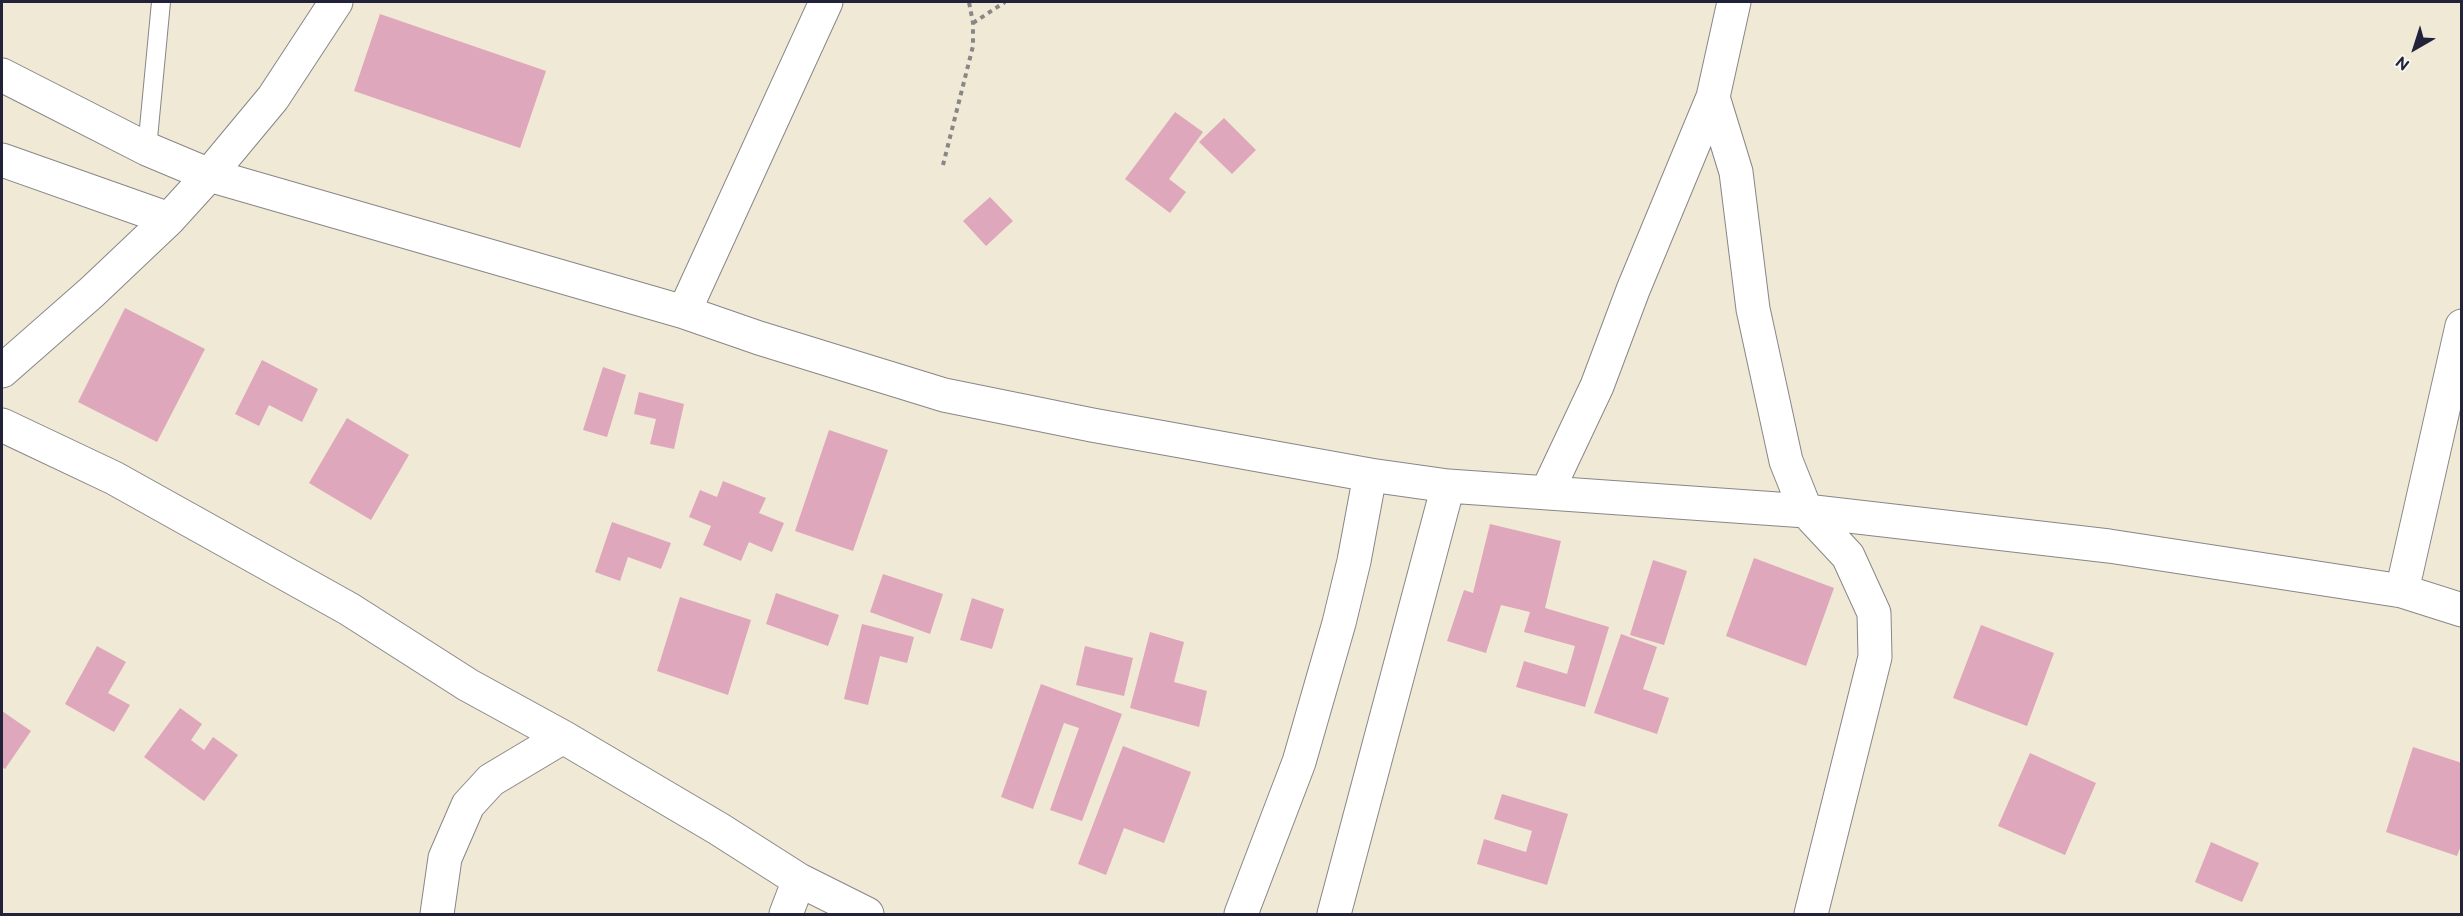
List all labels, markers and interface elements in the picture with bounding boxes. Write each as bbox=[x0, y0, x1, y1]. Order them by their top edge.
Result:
north arrow bbox=[2385, 18, 2445, 78]
text: N bbox=[2393, 51, 2414, 74]

